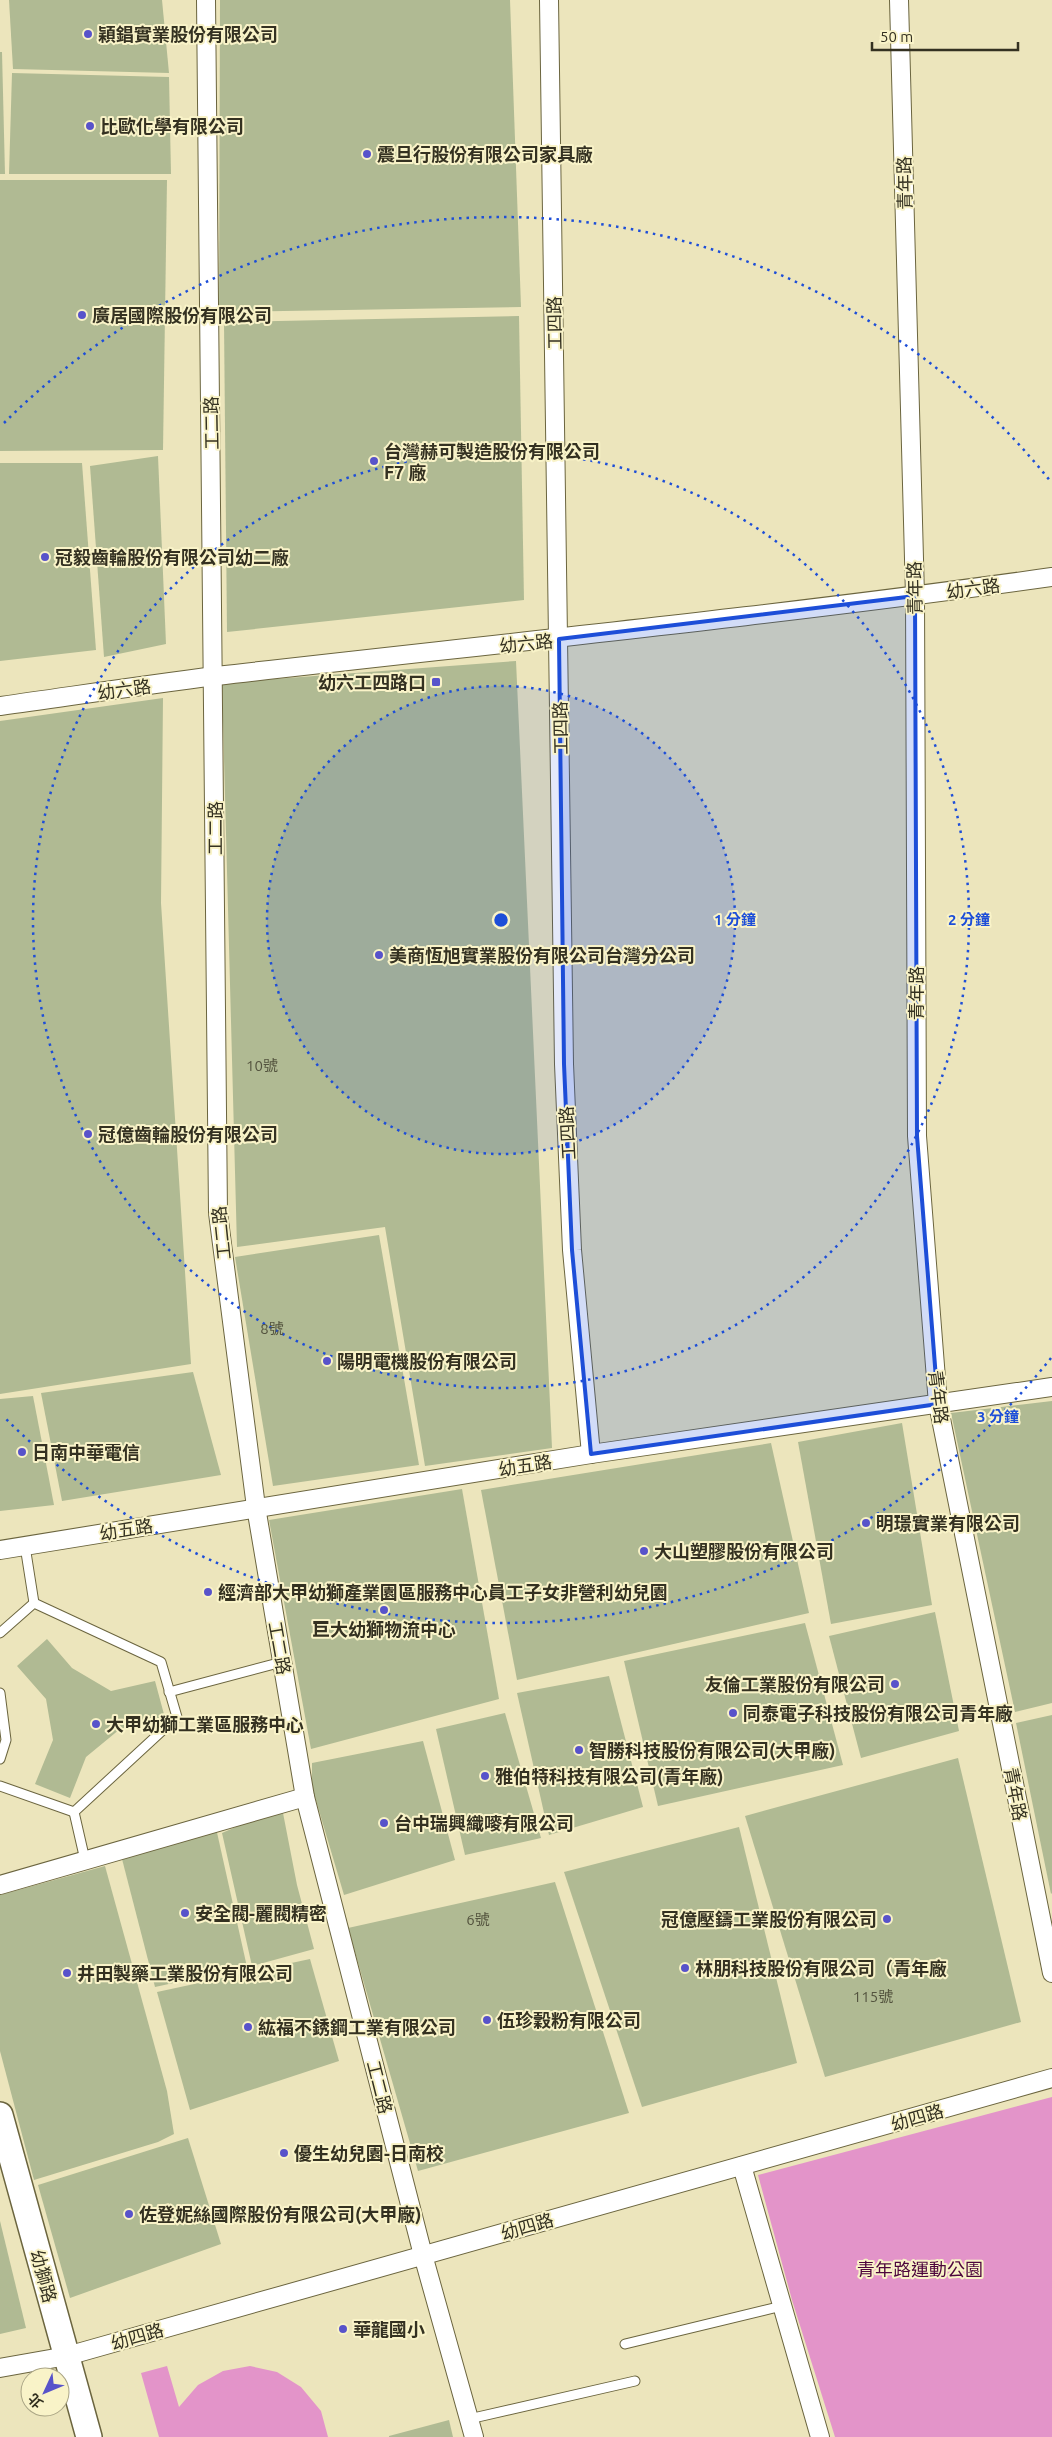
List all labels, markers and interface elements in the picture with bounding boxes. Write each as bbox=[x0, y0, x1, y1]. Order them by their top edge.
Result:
scale bar bbox=[872, 20, 1018, 52]
place label: 穎錩實業股份有限公司 bbox=[98, 24, 278, 44]
marker: 穎錩實業股份有限公司 bbox=[82, 28, 94, 40]
text: 50 m bbox=[880, 28, 913, 45]
place label: 比歐化學有限公司 bbox=[100, 116, 244, 136]
marker: 比歐化學有限公司 bbox=[84, 120, 96, 132]
place label: 震旦行股份有限公司家具廠 bbox=[377, 144, 593, 164]
marker: 震旦行股份有限公司家具廠 bbox=[361, 148, 373, 160]
street label: 青年路 bbox=[894, 156, 914, 210]
street label: 工四路 bbox=[544, 296, 564, 350]
place label: 廣居國際股份有限公司 bbox=[92, 305, 272, 325]
marker: 廣居國際股份有限公司 bbox=[76, 309, 88, 321]
street label: 工二路 bbox=[201, 396, 221, 450]
place label: 台灣赫可製造股份有限公司 F7 廠 bbox=[384, 441, 600, 482]
marker: 台灣赫可製造股份有限公司 F7 廠 bbox=[368, 455, 380, 467]
place label: 冠毅齒輪股份有限公司幼二廠 bbox=[55, 547, 289, 567]
marker: 冠毅齒輪股份有限公司幼二廠 bbox=[39, 551, 51, 563]
street label: 青年路 bbox=[904, 561, 924, 615]
street label: 幼六路 bbox=[945, 574, 1001, 602]
street label: 幼六路 bbox=[498, 630, 554, 656]
place label: 幼六工四路口 bbox=[318, 672, 426, 692]
street label: 幼六路 bbox=[96, 675, 152, 703]
marker: 幼六工四路口 bbox=[430, 676, 442, 688]
street label: 工四路 bbox=[550, 701, 570, 755]
street label: 工二路 bbox=[205, 801, 225, 855]
centre of rings bbox=[492, 911, 510, 929]
text: 1 分鐘 bbox=[714, 911, 756, 928]
text: 2 分鐘 bbox=[948, 911, 990, 928]
place label: 美商恆旭實業股份有限公司台灣分公司 bbox=[389, 945, 695, 965]
marker: 美商恆旭實業股份有限公司台灣分公司 bbox=[373, 949, 385, 961]
street label: 青年路 bbox=[906, 966, 926, 1020]
house number: 10號 bbox=[246, 1057, 278, 1074]
street label: 工四路 bbox=[556, 1106, 578, 1160]
place label: 冠億齒輪股份有限公司 bbox=[98, 1124, 278, 1144]
marker: 冠億齒輪股份有限公司 bbox=[82, 1128, 94, 1140]
street label: 工二路 bbox=[208, 1205, 234, 1261]
house number: 8號 bbox=[260, 1320, 284, 1337]
place label: 陽明電機股份有限公司 bbox=[337, 1351, 517, 1371]
marker: 陽明電機股份有限公司 bbox=[321, 1355, 333, 1367]
street label: 青年路 bbox=[926, 1369, 952, 1425]
text: 3 分鐘 bbox=[977, 1408, 1019, 1425]
place label: 日南中華電信 bbox=[32, 1442, 140, 1462]
marker: 日南中華電信 bbox=[16, 1446, 28, 1458]
street label: 幼五路 bbox=[497, 1451, 553, 1479]
place label: 明璟實業有限公司 bbox=[876, 1513, 1020, 1533]
street label: 幼五路 bbox=[98, 1515, 154, 1543]
marker: 明璟實業有限公司 bbox=[860, 1517, 872, 1529]
place label: 大山塑膠股份有限公司 bbox=[654, 1541, 834, 1561]
marker: 大山塑膠股份有限公司 bbox=[638, 1545, 650, 1557]
place label: 經濟部大甲幼獅產業園區服務中心員工子女非營利幼兒園 bbox=[218, 1582, 668, 1602]
marker: 經濟部大甲幼獅產業園區服務中心員工子女非營利幼兒園 bbox=[202, 1586, 214, 1598]
marker: 巨大幼獅物流中心 bbox=[378, 1604, 390, 1616]
place label: 巨大幼獅物流中心 bbox=[312, 1619, 456, 1639]
street label: 工二路 bbox=[265, 1620, 295, 1676]
place label: 友倫工業股份有限公司 bbox=[705, 1674, 885, 1694]
marker: 友倫工業股份有限公司 bbox=[889, 1678, 901, 1690]
place label: 同泰電子科技股份有限公司青年廠 bbox=[743, 1703, 1013, 1723]
marker: 同泰電子科技股份有限公司青年廠 bbox=[727, 1707, 739, 1719]
place label: 大甲幼獅工業區服務中心 bbox=[106, 1714, 304, 1734]
marker: 大甲幼獅工業區服務中心 bbox=[90, 1718, 102, 1730]
place label: 智勝科技股份有限公司(大甲廠) bbox=[589, 1740, 835, 1761]
marker: 智勝科技股份有限公司(大甲廠) bbox=[573, 1744, 585, 1756]
place label: 雅伯特科技有限公司(青年廠) bbox=[495, 1766, 723, 1787]
street label: 青年路 bbox=[1001, 1766, 1031, 1822]
marker: 雅伯特科技有限公司(青年廠) bbox=[479, 1770, 491, 1782]
place label: 台中瑞興織嘜有限公司 bbox=[394, 1813, 574, 1833]
marker: 台中瑞興織嘜有限公司 bbox=[378, 1817, 390, 1829]
place label: 安全閥-麗閥精密 bbox=[195, 1903, 327, 1923]
marker: 安全閥-麗閥精密 bbox=[179, 1907, 191, 1919]
place label: 冠億壓鑄工業股份有限公司 bbox=[661, 1909, 877, 1929]
house number: 6號 bbox=[466, 1911, 490, 1928]
marker: 冠億壓鑄工業股份有限公司 bbox=[881, 1913, 893, 1925]
place label: 林朋科技股份有限公司（青年廠 bbox=[695, 1958, 947, 1978]
marker: 林朋科技股份有限公司（青年廠 bbox=[679, 1962, 691, 1974]
place label: 井田製藥工業股份有限公司 bbox=[77, 1963, 293, 1983]
marker: 井田製藥工業股份有限公司 bbox=[61, 1967, 73, 1979]
house number: 115號 bbox=[853, 1988, 893, 2005]
place label: 伍珍穀粉有限公司 bbox=[497, 2010, 641, 2030]
marker: 伍珍穀粉有限公司 bbox=[481, 2014, 493, 2026]
place label: 紘福不銹鋼工業有限公司 bbox=[258, 2017, 456, 2037]
marker: 紘福不銹鋼工業有限公司 bbox=[242, 2021, 254, 2033]
street label: 工二路 bbox=[364, 2058, 396, 2116]
street label: 幼四路 bbox=[888, 2100, 946, 2134]
place label: 優生幼兒園-日南校 bbox=[294, 2143, 444, 2163]
marker: 優生幼兒園-日南校 bbox=[278, 2147, 290, 2159]
place label: 佐登妮絲國際股份有限公司(大甲廠) bbox=[139, 2204, 421, 2225]
marker: 佐登妮絲國際股份有限公司(大甲廠) bbox=[123, 2208, 135, 2220]
street label: 幼四路 bbox=[498, 2209, 556, 2243]
street label: 幼獅路 bbox=[27, 2247, 61, 2305]
park label: 青年路運動公園 bbox=[857, 2259, 983, 2279]
street label: 幼四路 bbox=[108, 2319, 166, 2353]
place label: 華龍國小 bbox=[353, 2319, 425, 2339]
marker: 華龍國小 bbox=[337, 2323, 349, 2335]
north arrow bbox=[20, 2367, 70, 2417]
text: 北 bbox=[25, 2390, 46, 2412]

